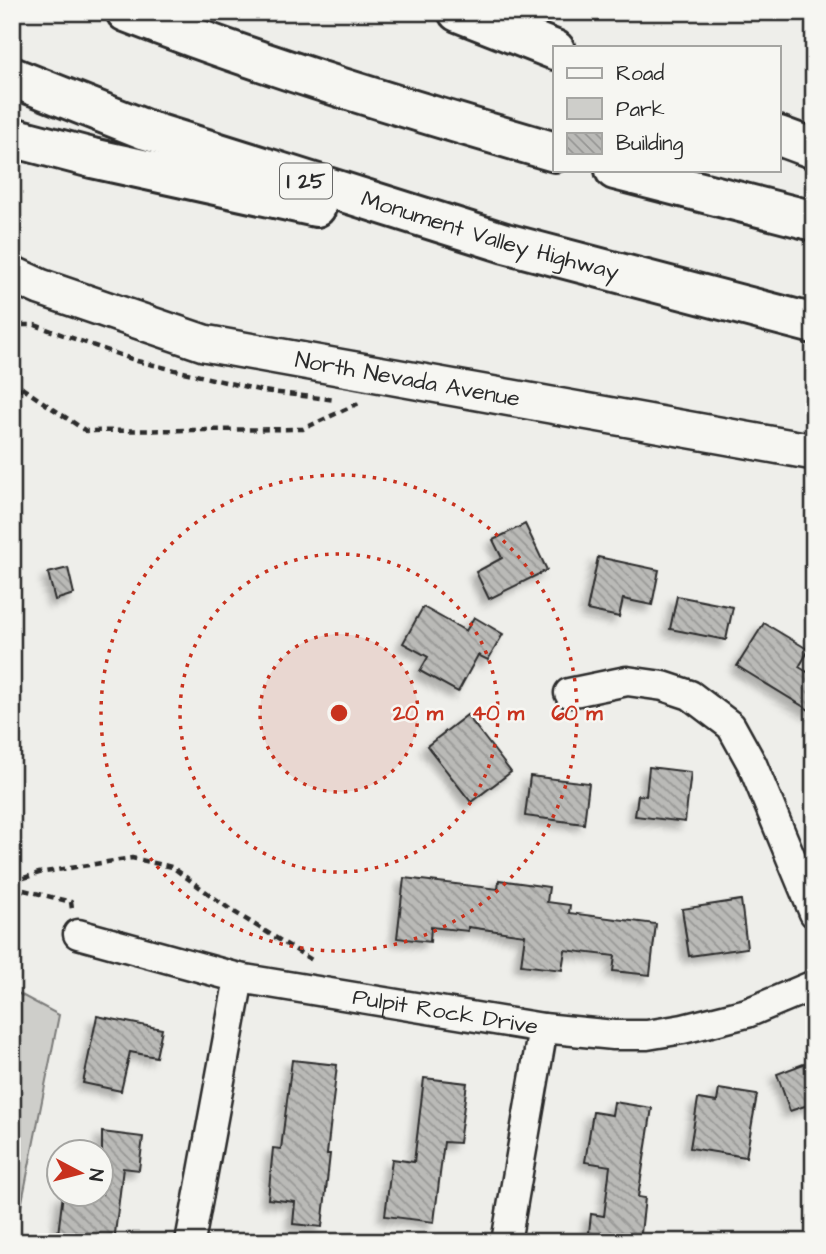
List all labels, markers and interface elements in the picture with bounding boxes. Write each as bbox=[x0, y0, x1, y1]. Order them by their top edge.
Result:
legend bbox=[553, 46, 780, 172]
text: Road bbox=[616, 59, 664, 88]
text: Park bbox=[616, 95, 665, 124]
text: Building bbox=[616, 129, 684, 160]
road number: I 25 bbox=[280, 164, 332, 198]
street label: Monument Valley Highway bbox=[357, 183, 623, 289]
street label: North Nevada Avenue bbox=[293, 344, 523, 415]
text: 20 m bbox=[392, 699, 444, 728]
text: 40 m bbox=[472, 699, 525, 728]
text: 60 m bbox=[551, 699, 603, 728]
centre of rings bbox=[327, 701, 351, 725]
street label: Pulpit Rock Drive bbox=[350, 981, 540, 1043]
north arrow bbox=[46, 1138, 116, 1208]
text: N bbox=[81, 1167, 110, 1183]

